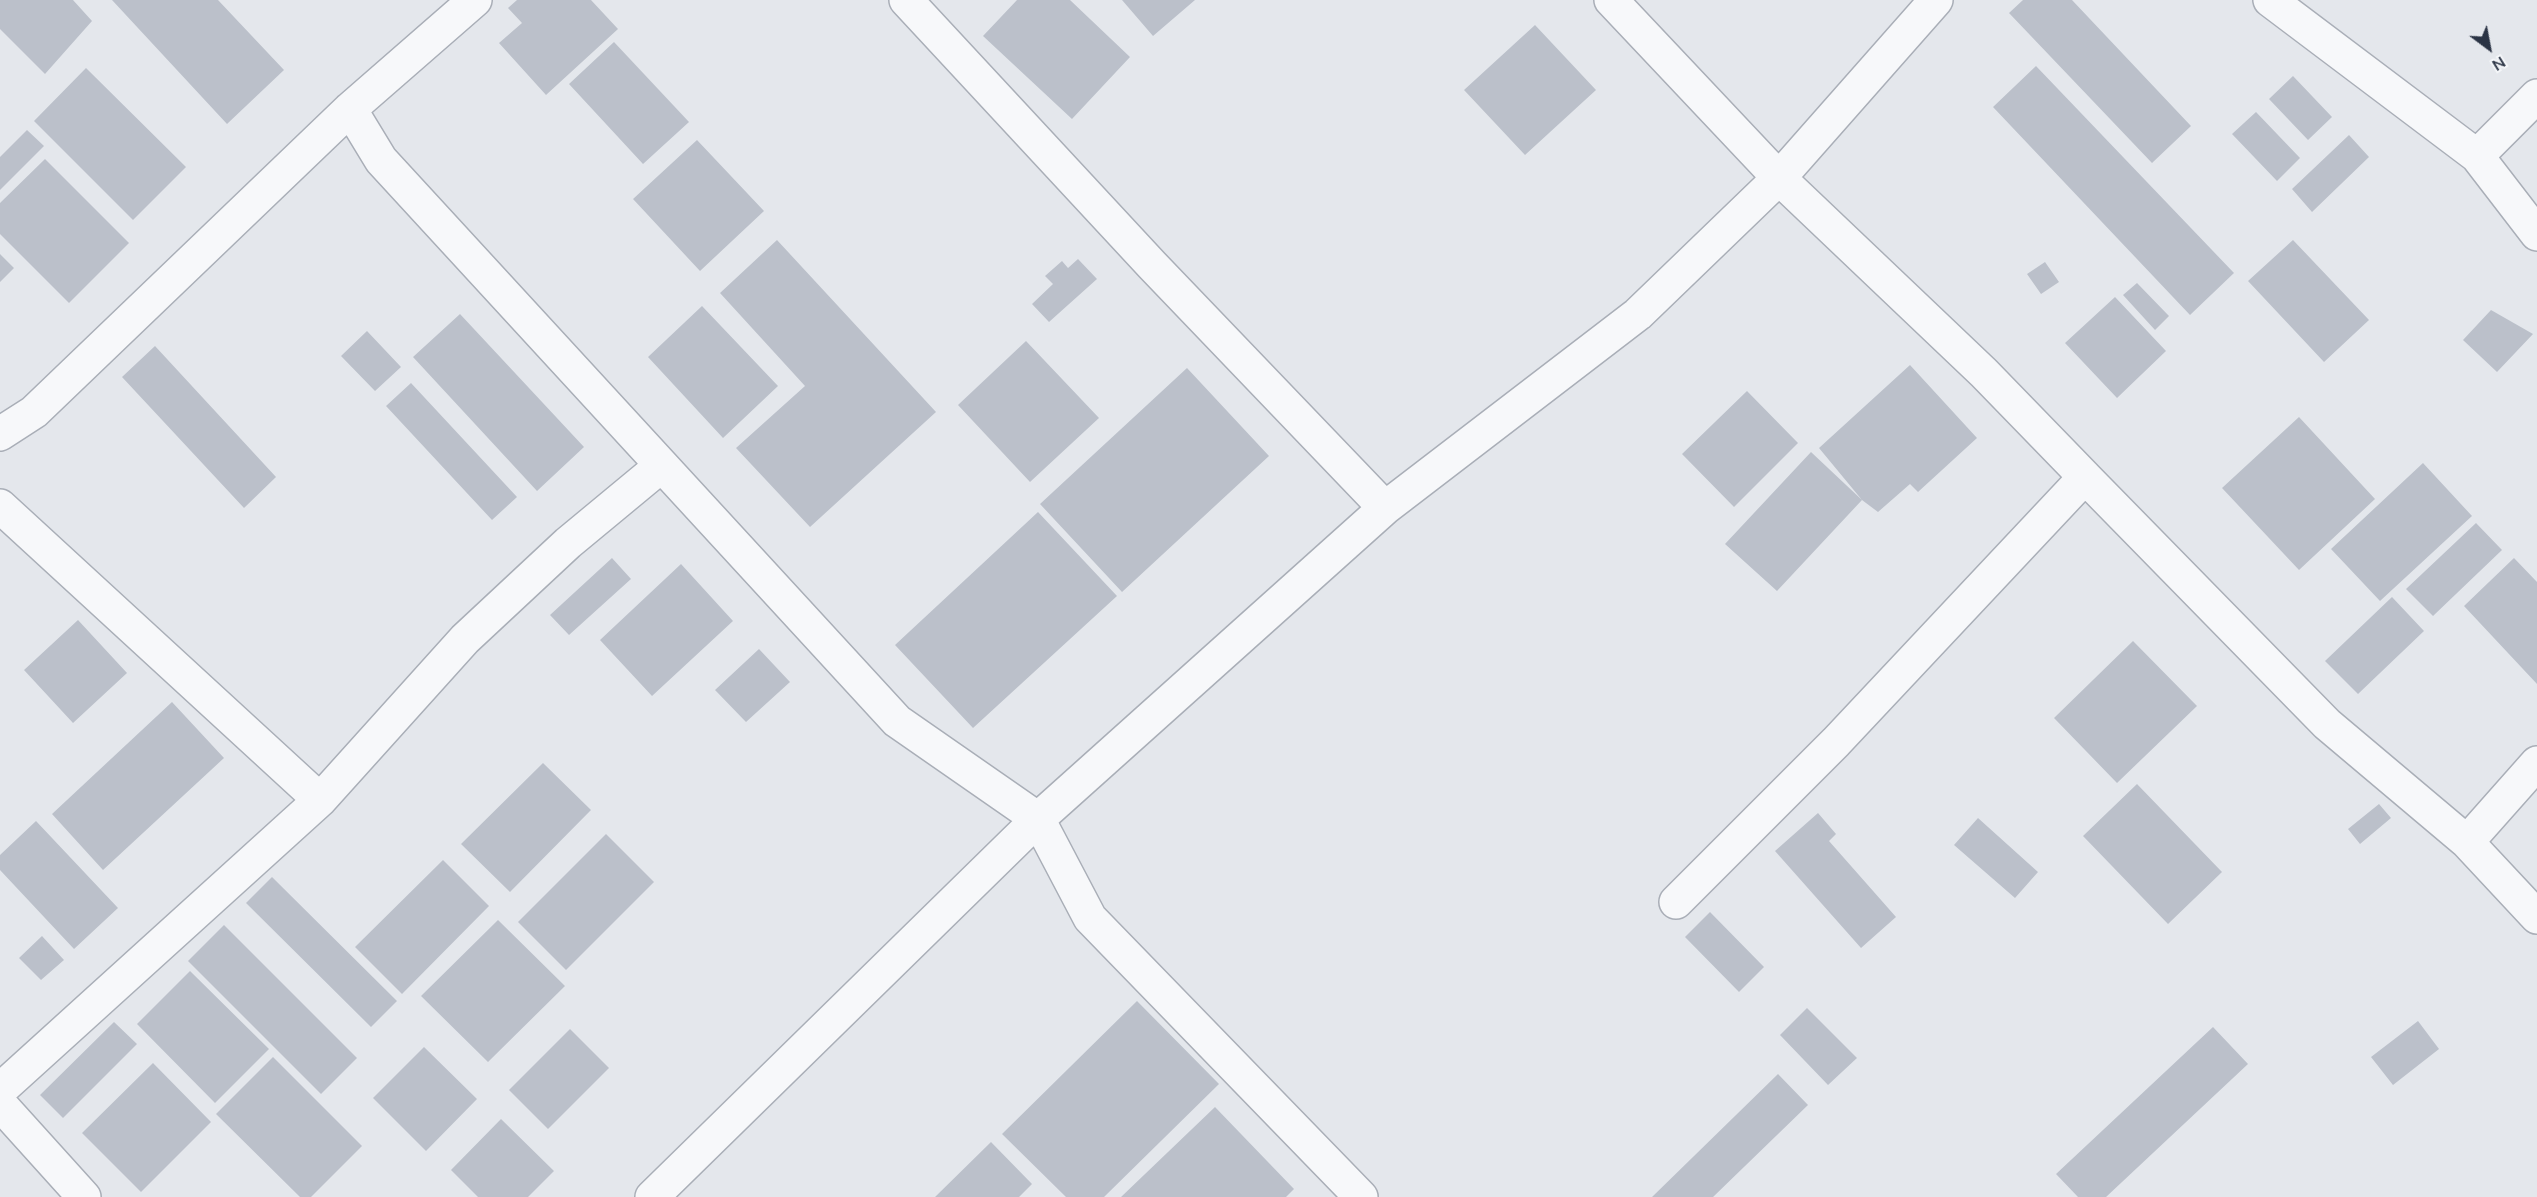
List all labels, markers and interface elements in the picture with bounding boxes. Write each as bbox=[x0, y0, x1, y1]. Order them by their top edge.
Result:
north arrow bbox=[2459, 18, 2519, 78]
text: N bbox=[2488, 51, 2509, 76]

